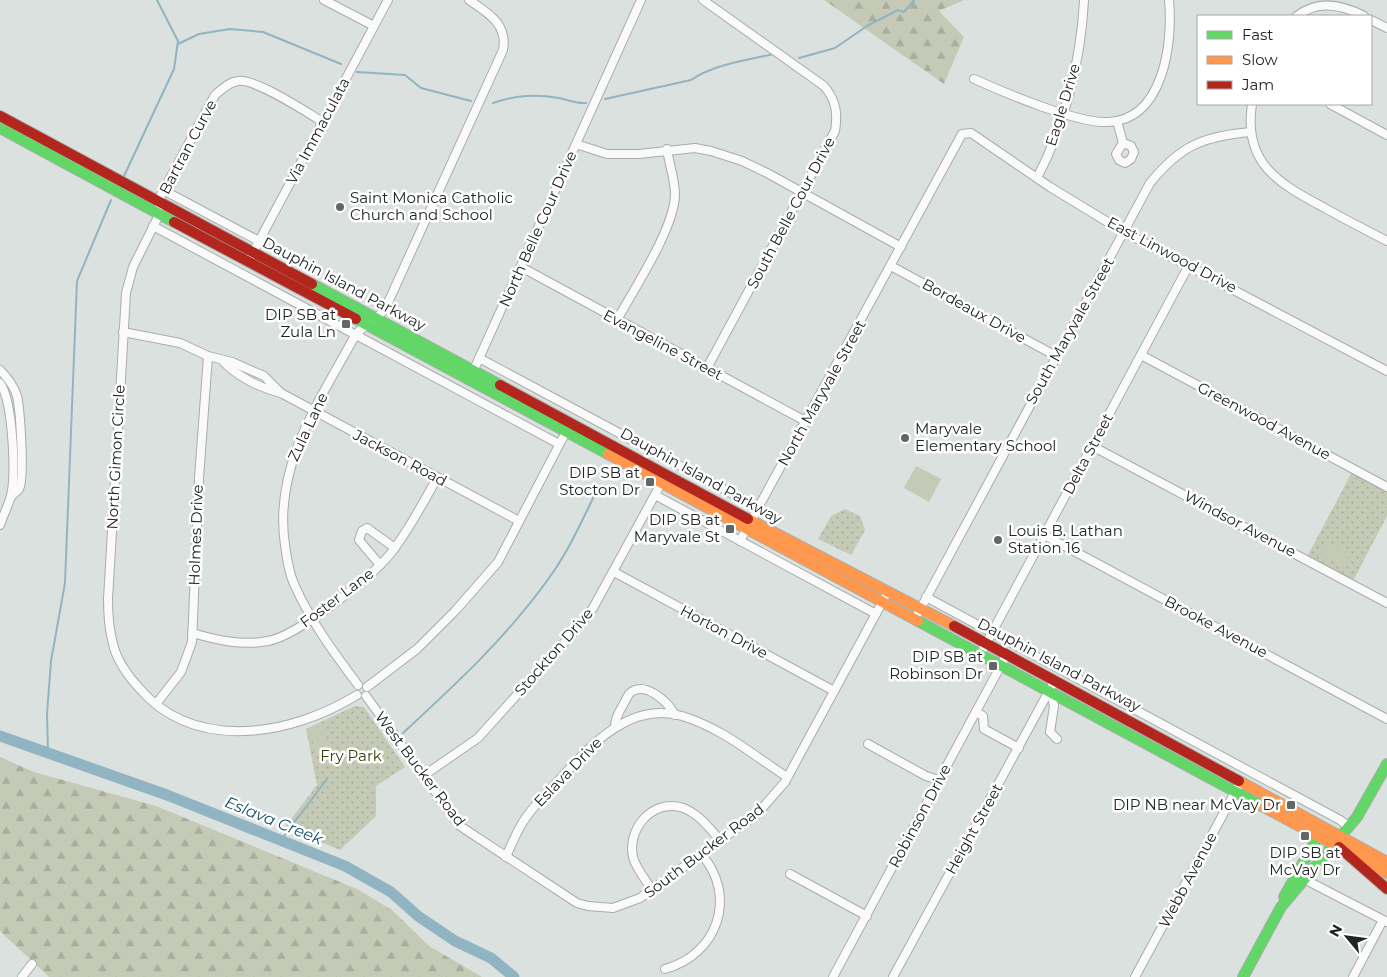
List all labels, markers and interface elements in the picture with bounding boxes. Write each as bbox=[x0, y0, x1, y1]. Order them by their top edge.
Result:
legend bbox=[1197, 15, 1372, 105]
text: Fast bbox=[1242, 25, 1273, 44]
text: Slow bbox=[1242, 50, 1278, 69]
street label: Eagle Drive bbox=[1041, 61, 1084, 148]
street label: Via Immaculata bbox=[281, 74, 354, 187]
text: Jam bbox=[1241, 75, 1274, 94]
street label: Bartran Curve bbox=[155, 96, 220, 197]
street label: South Belle Cour Drive bbox=[742, 134, 839, 292]
street label: North Belle Cour Drive bbox=[495, 148, 580, 310]
place label: Saint Monica Catholic Church and School bbox=[350, 188, 513, 224]
marker: Saint Monica Catholic Church and School bbox=[334, 201, 346, 213]
street label: East Linwood Drive bbox=[1104, 212, 1240, 297]
street label: Dauphin Island Parkway bbox=[259, 232, 430, 335]
street label: South Maryvale Street bbox=[1021, 254, 1118, 408]
street label: Bordeaux Drive bbox=[919, 274, 1029, 347]
place label: DIP SB at Zula Ln bbox=[265, 305, 336, 341]
street label: Evangeline Street bbox=[600, 305, 726, 384]
street label: North Maryvale Street bbox=[773, 316, 870, 469]
marker: DIP SB at Zula Ln bbox=[340, 318, 352, 330]
street label: Greenwood Avenue bbox=[1194, 377, 1334, 464]
street label: North Gimon Circle bbox=[102, 384, 129, 530]
street label: Zula Lane bbox=[283, 389, 332, 464]
street label: Delta Street bbox=[1058, 410, 1117, 498]
place label: Maryvale Elementary School bbox=[915, 419, 1056, 455]
street label: Dauphin Island Parkway bbox=[617, 423, 786, 528]
street label: Jackson Road bbox=[349, 424, 450, 490]
marker: Maryvale Elementary School bbox=[899, 432, 911, 444]
place label: DIP SB at Stocton Dr bbox=[559, 463, 640, 499]
marker: DIP SB at Stocton Dr bbox=[644, 476, 656, 488]
street label: Holmes Drive bbox=[184, 484, 207, 586]
street label: Windsor Avenue bbox=[1181, 486, 1299, 561]
place label: DIP SB at Maryvale St bbox=[634, 510, 720, 546]
place label: Louis B. Lathan Station 16 bbox=[1008, 521, 1123, 557]
marker: DIP SB at Maryvale St bbox=[724, 523, 736, 535]
marker: Louis B. Lathan Station 16 bbox=[992, 534, 1004, 546]
street label: Foster Lane bbox=[296, 564, 377, 632]
street label: Brooke Avenue bbox=[1161, 591, 1271, 662]
street label: Horton Drive bbox=[677, 601, 771, 663]
street label: Stockton Drive bbox=[510, 604, 597, 700]
street label: Dauphin Island Parkway bbox=[974, 613, 1145, 716]
place label: DIP SB at Robinson Dr bbox=[889, 647, 983, 683]
marker: DIP SB at Robinson Dr bbox=[987, 660, 999, 672]
street label: West Bucker Road bbox=[371, 708, 470, 830]
street label: Eslava Drive bbox=[530, 733, 606, 811]
park label: Fry Park bbox=[320, 746, 382, 765]
street label: Robinson Drive bbox=[884, 761, 955, 871]
street label: Height Street bbox=[941, 780, 1006, 878]
water label: Eslava Creek bbox=[222, 792, 327, 849]
place label: DIP NB near McVay Dr bbox=[1113, 795, 1281, 814]
street label: South Bucker Road bbox=[640, 799, 768, 902]
marker: DIP NB near McVay Dr bbox=[1285, 799, 1297, 811]
street label: Webb Avenue bbox=[1154, 829, 1221, 931]
marker: DIP SB at McVay Dr bbox=[1299, 830, 1311, 842]
place label: DIP SB at McVay Dr bbox=[1269, 843, 1341, 879]
north arrow bbox=[1322, 912, 1372, 962]
text: N bbox=[1325, 921, 1346, 940]

